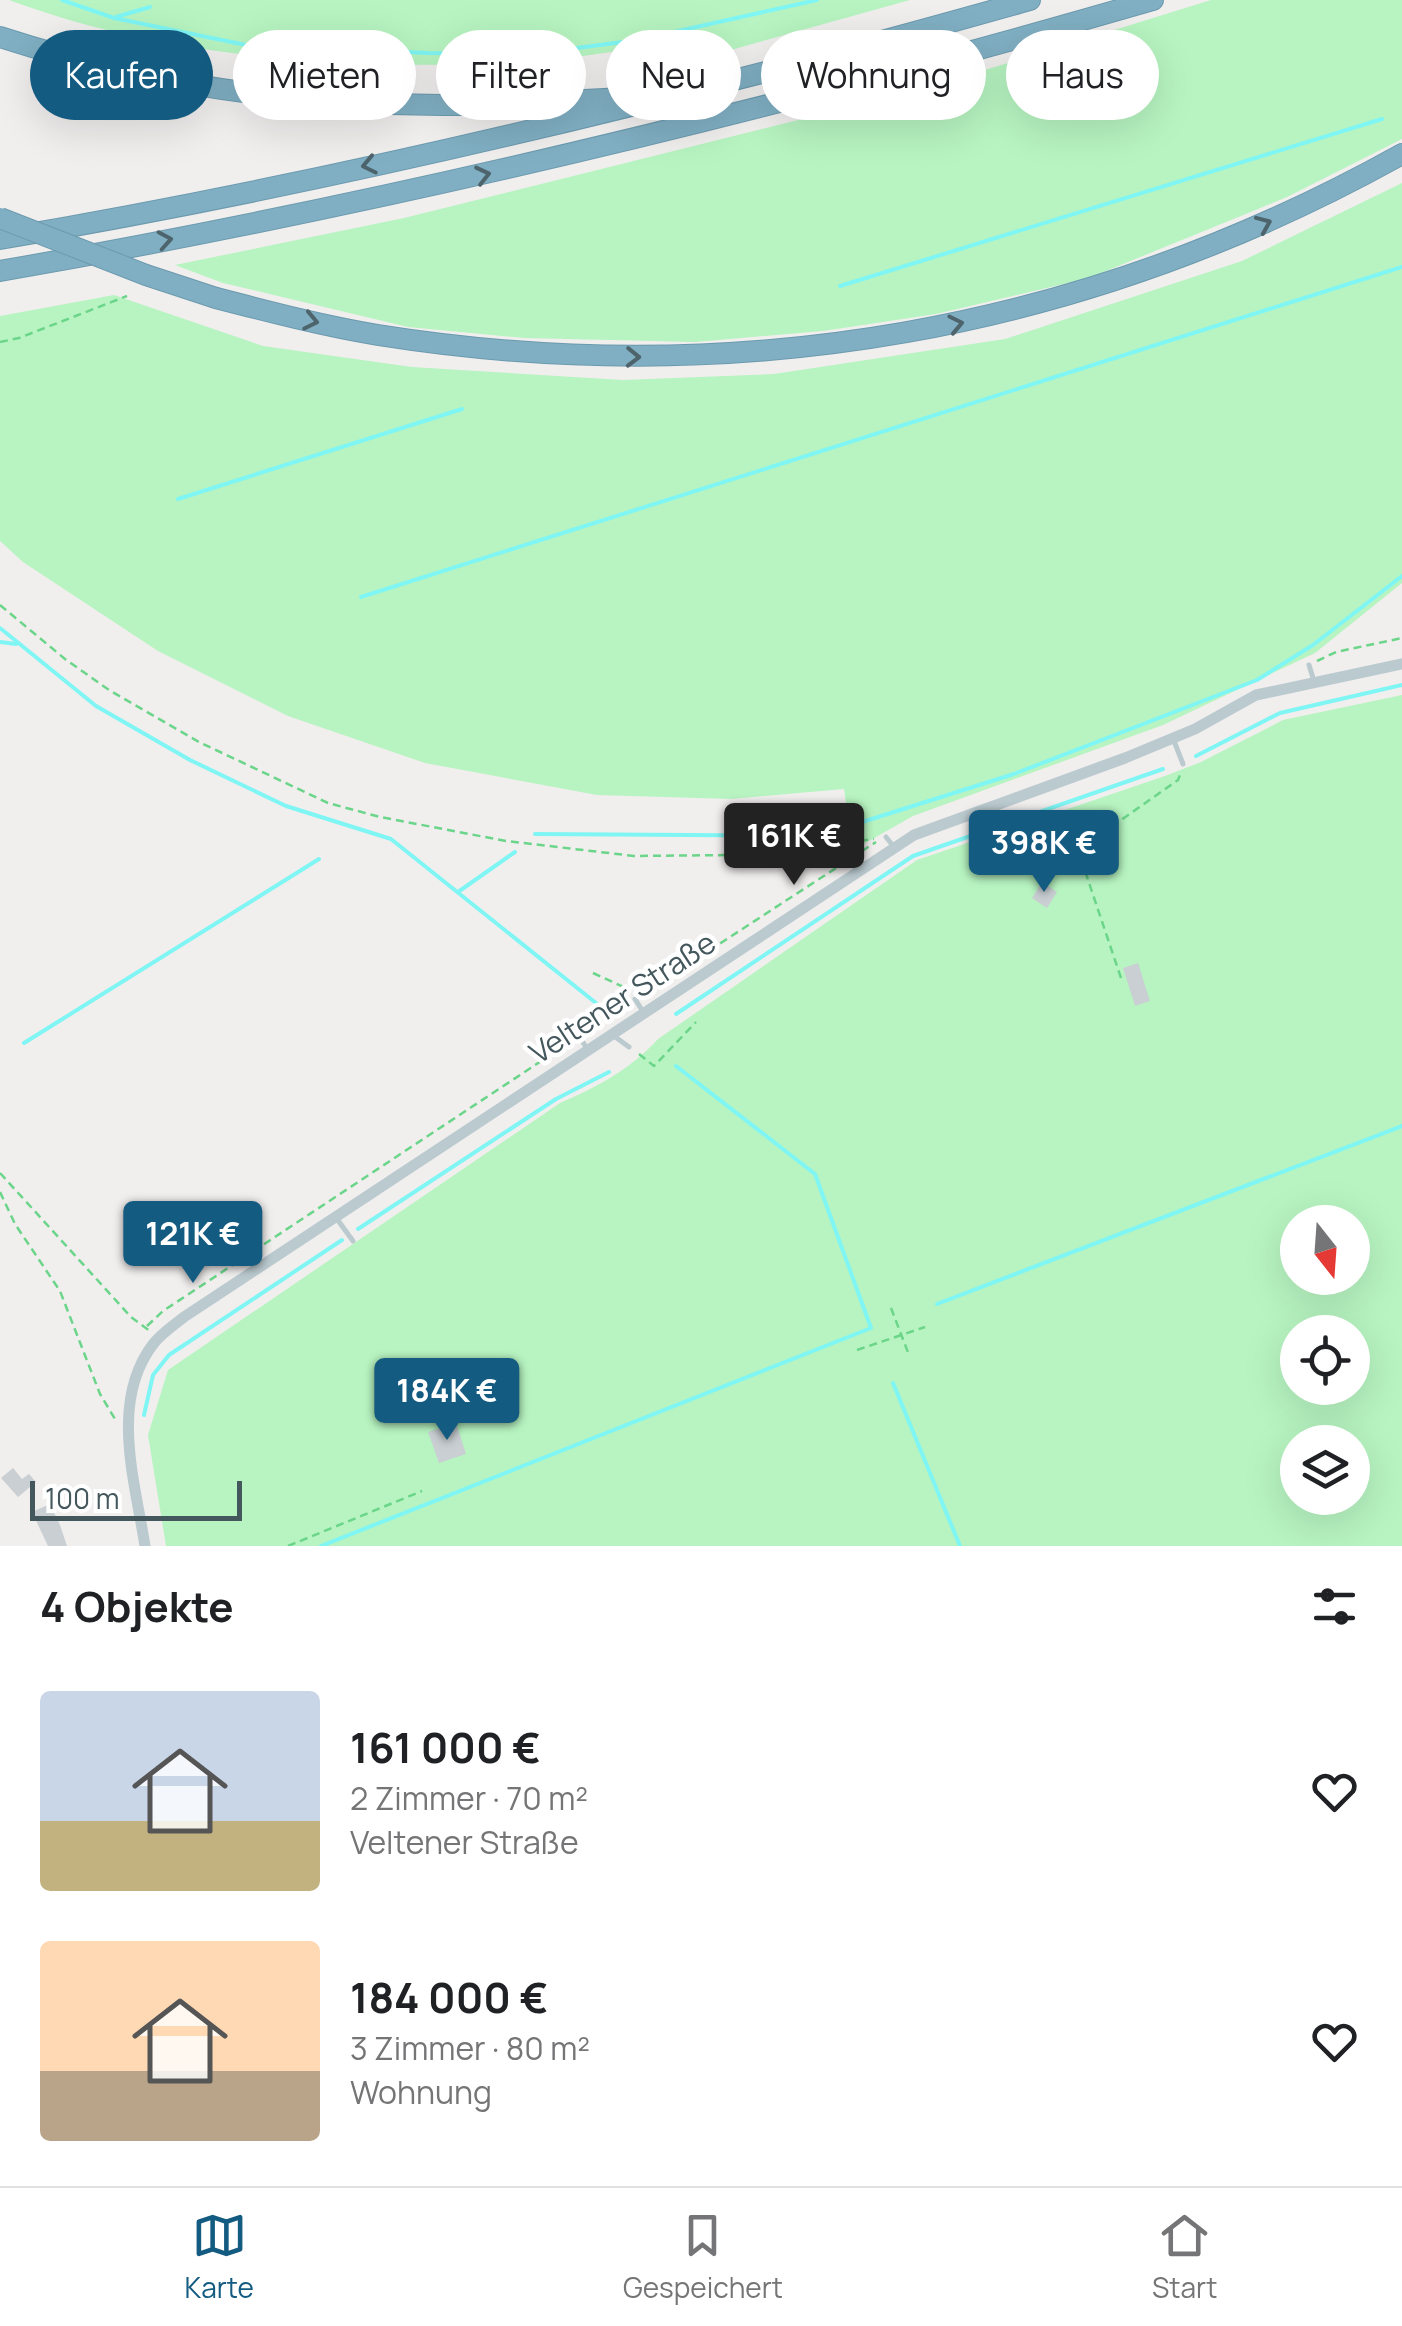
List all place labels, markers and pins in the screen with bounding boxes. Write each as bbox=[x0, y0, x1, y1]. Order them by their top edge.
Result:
pin: 161K € bbox=[713, 803, 875, 888]
pin: 398K € bbox=[963, 810, 1125, 895]
pin: 121K € bbox=[112, 1201, 274, 1286]
pin: 184K € bbox=[366, 1358, 528, 1443]

